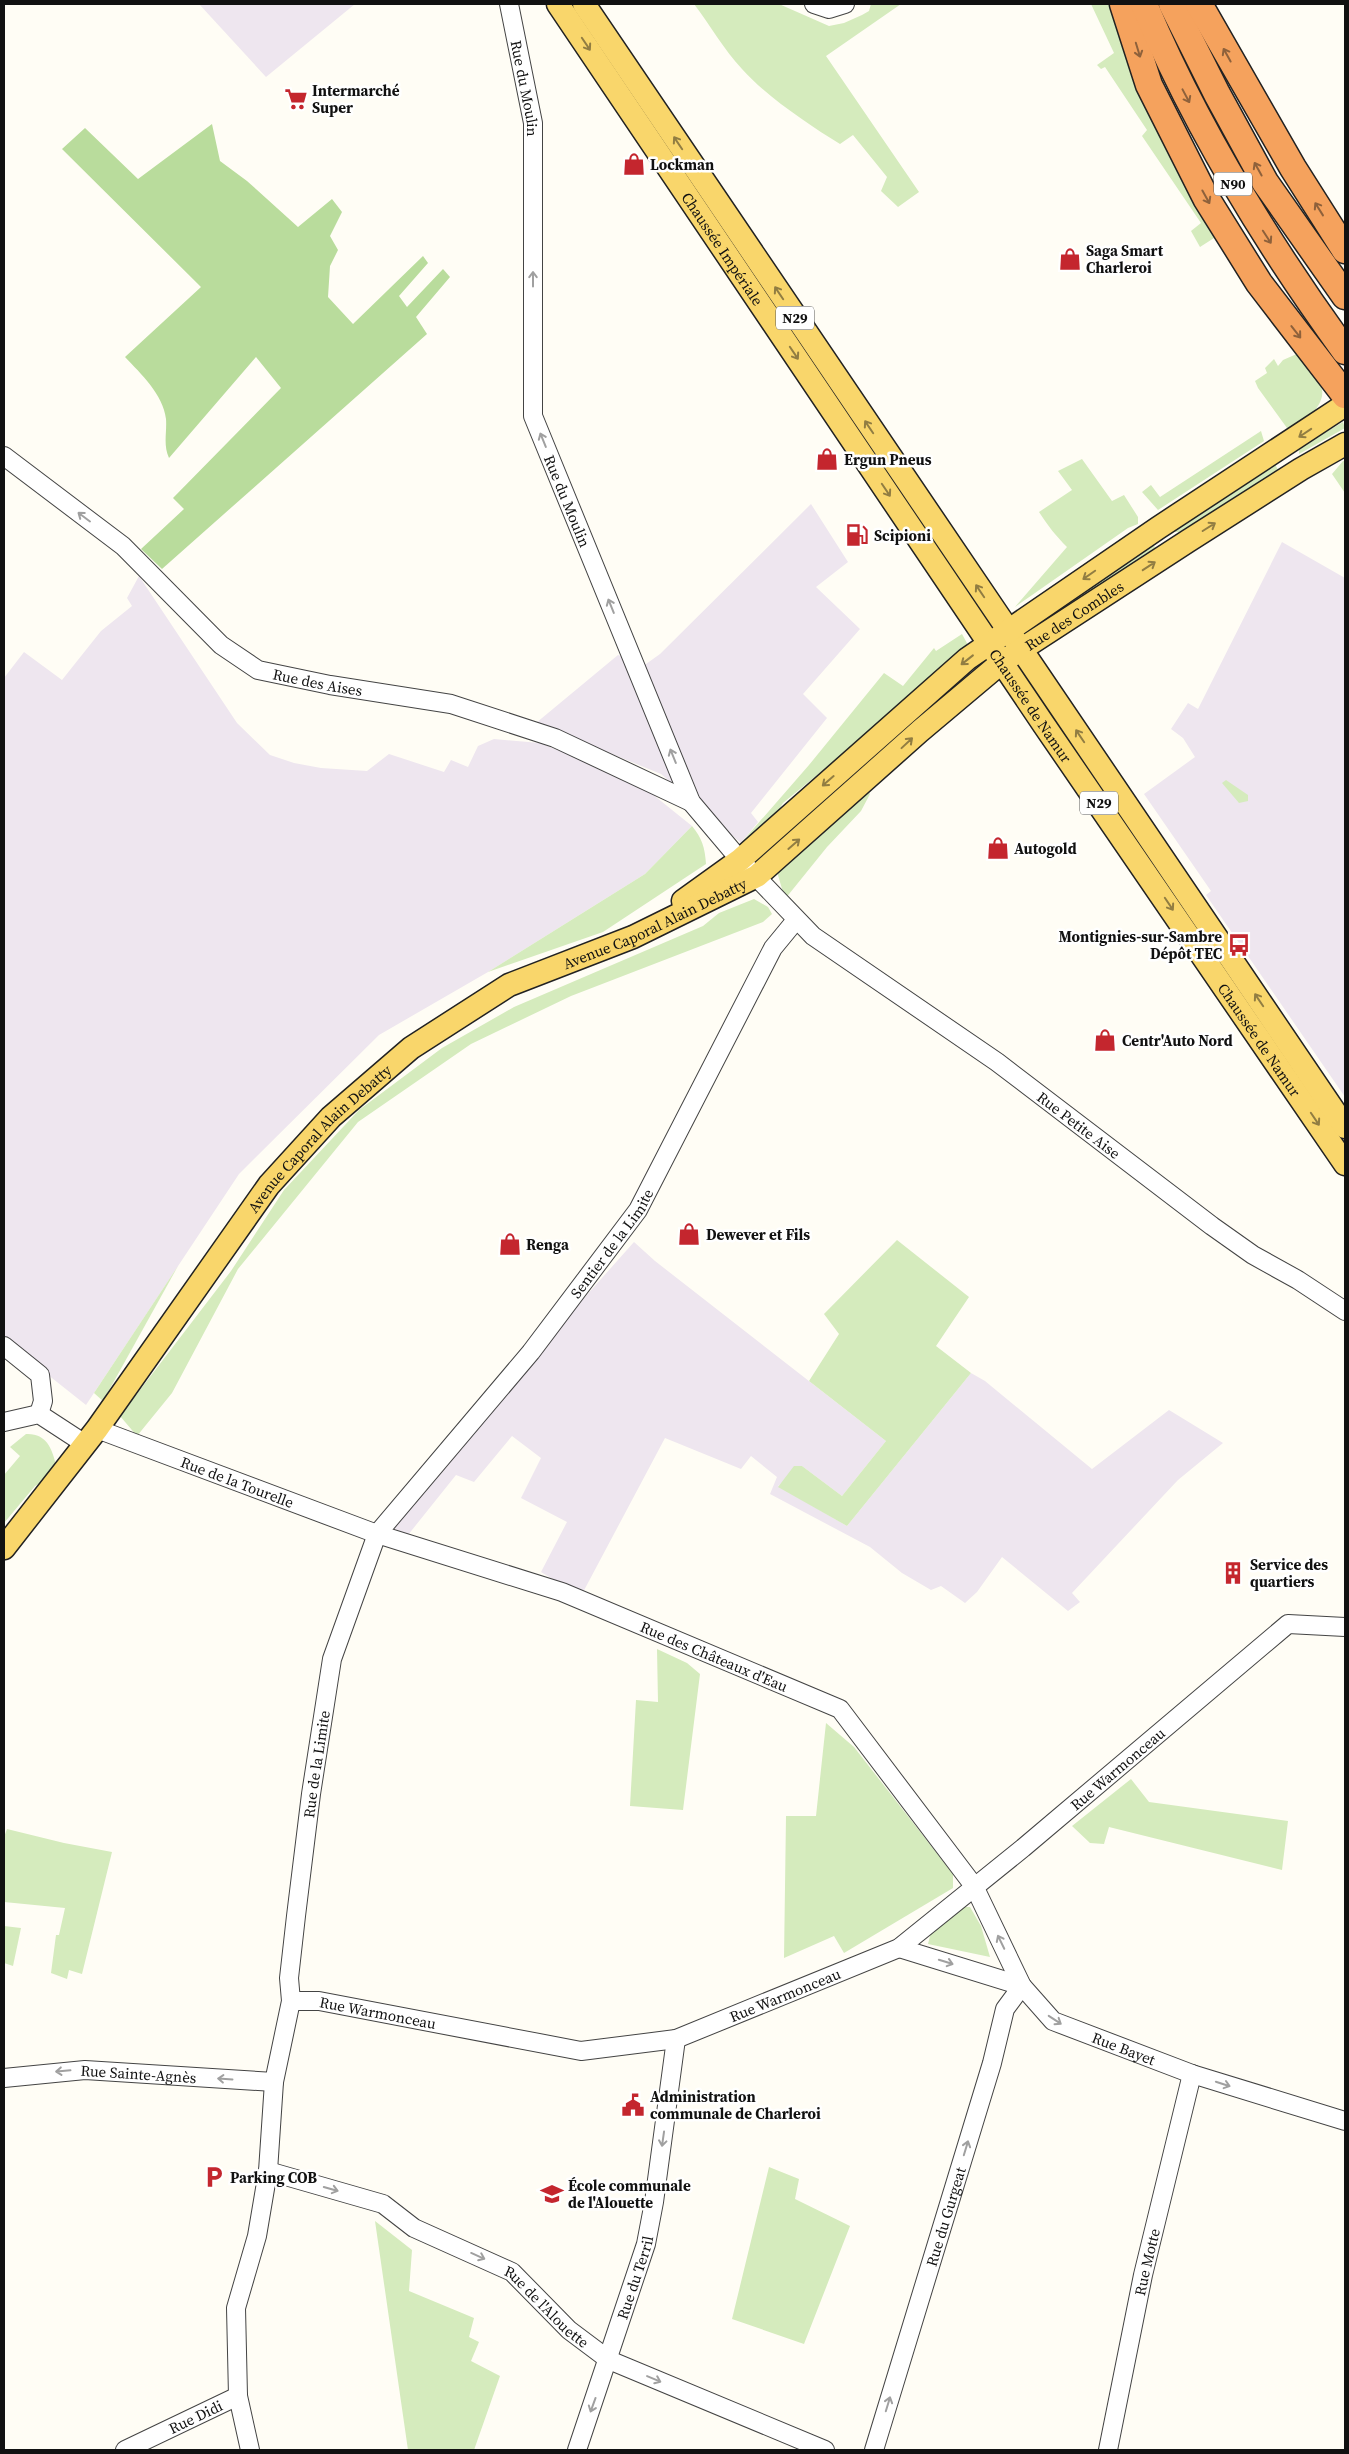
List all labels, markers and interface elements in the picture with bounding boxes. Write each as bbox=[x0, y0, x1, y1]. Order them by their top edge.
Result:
one-way arrow bbox=[581, 37, 591, 51]
street label: Rue du Moulin bbox=[506, 38, 544, 137]
one-way arrow bbox=[1134, 42, 1143, 58]
one-way arrow bbox=[1221, 48, 1231, 62]
place label: Intermarché Super bbox=[312, 80, 400, 118]
supermarket icon: Intermarché Super bbox=[283, 86, 309, 112]
one-way arrow bbox=[1181, 88, 1191, 103]
one-way arrow bbox=[673, 137, 683, 151]
shop icon: Lockman bbox=[621, 151, 647, 177]
place label: Lockman bbox=[650, 154, 714, 175]
one-way arrow bbox=[1253, 162, 1263, 177]
road number: N90 bbox=[1214, 172, 1252, 195]
street label: Chaussée Impériale bbox=[677, 188, 769, 310]
one-way arrow bbox=[1201, 190, 1211, 205]
one-way arrow bbox=[1314, 203, 1324, 217]
one-way arrow bbox=[1262, 229, 1272, 243]
place label: Saga Smart Charleroi bbox=[1086, 240, 1164, 278]
shop icon: Saga Smart Charleroi bbox=[1057, 246, 1083, 272]
one-way arrow bbox=[528, 271, 538, 288]
one-way arrow bbox=[773, 286, 783, 300]
road number: N29 bbox=[776, 306, 814, 330]
one-way arrow bbox=[1291, 325, 1302, 338]
one-way arrow bbox=[789, 346, 799, 360]
one-way arrow bbox=[864, 421, 874, 435]
one-way arrow bbox=[1298, 427, 1312, 438]
one-way arrow bbox=[537, 433, 547, 448]
shop icon: Ergun Pneus bbox=[814, 446, 840, 472]
place label: Ergun Pneus bbox=[844, 449, 932, 470]
street label: Rue du Moulin bbox=[539, 451, 596, 550]
one-way arrow bbox=[881, 483, 891, 497]
one-way arrow bbox=[78, 511, 91, 522]
fuel station icon: Scipioni bbox=[844, 522, 870, 548]
one-way arrow bbox=[1202, 522, 1216, 532]
place label: Scipioni bbox=[874, 525, 931, 546]
one-way arrow bbox=[1142, 560, 1156, 571]
one-way arrow bbox=[1082, 570, 1096, 580]
street label: Rue des Combles bbox=[1020, 575, 1127, 655]
one-way arrow bbox=[975, 584, 985, 598]
one-way arrow bbox=[605, 599, 615, 614]
street label: Chaussée de Namur bbox=[985, 644, 1077, 767]
one-way arrow bbox=[961, 654, 974, 665]
street label: Rue des Aises bbox=[271, 663, 364, 700]
one-way arrow bbox=[1074, 730, 1084, 744]
one-way arrow bbox=[901, 737, 914, 749]
one-way arrow bbox=[667, 749, 676, 764]
one-way arrow bbox=[821, 775, 834, 787]
road number: N29 bbox=[1080, 791, 1118, 814]
shop icon: Autogold bbox=[985, 835, 1011, 861]
place label: Autogold bbox=[1014, 838, 1077, 859]
one-way arrow bbox=[787, 839, 800, 850]
street label: Avenue Caporal Alain Debatty bbox=[560, 872, 750, 974]
one-way arrow bbox=[1163, 897, 1174, 911]
place label: Montignies-sur-Sambre Dépôt TEC bbox=[1059, 926, 1222, 964]
bus stop icon: Montignies-sur-Sambre Dépôt TEC bbox=[1226, 932, 1252, 958]
street label: Chaussée de Namur bbox=[1213, 979, 1306, 1101]
one-way arrow bbox=[1254, 993, 1264, 1007]
shop icon: Centr'Auto Nord bbox=[1092, 1027, 1118, 1053]
place label: Centr'Auto Nord bbox=[1122, 1030, 1233, 1051]
street label: Avenue Caporal Alain Debatty bbox=[242, 1059, 396, 1217]
street label: Rue Petite Aise bbox=[1033, 1086, 1125, 1163]
one-way arrow bbox=[1310, 1112, 1320, 1126]
street label: Sentier de la Limite bbox=[565, 1185, 658, 1302]
shop icon: Dewever et Fils bbox=[676, 1221, 702, 1247]
place label: Dewever et Fils bbox=[706, 1224, 810, 1245]
shop icon: Renga bbox=[497, 1231, 523, 1257]
place label: Renga bbox=[526, 1234, 570, 1255]
street label: Rue de la Tourelle bbox=[178, 1451, 297, 1513]
place label: Service des quartiers bbox=[1250, 1554, 1328, 1592]
building icon: Service des quartiers bbox=[1220, 1560, 1246, 1586]
street label: Rue des Châteaux d'Eau bbox=[637, 1616, 791, 1697]
street label: Rue de la Limite bbox=[298, 1708, 334, 1819]
street label: Rue Warmonceau bbox=[1065, 1722, 1169, 1815]
one-way arrow bbox=[996, 1935, 1005, 1950]
one-way arrow bbox=[937, 1958, 953, 1968]
street label: Rue Warmonceau bbox=[726, 1962, 844, 2027]
street label: Rue Warmonceau bbox=[318, 1991, 438, 2034]
one-way arrow bbox=[1048, 2015, 1062, 2026]
street label: Rue Bayet bbox=[1089, 2026, 1159, 2070]
street label: Rue Sainte-Agnès bbox=[80, 2059, 197, 2088]
one-way arrow bbox=[55, 2066, 71, 2075]
one-way arrow bbox=[217, 2074, 233, 2083]
one-way arrow bbox=[1215, 2079, 1231, 2089]
place label: Administration communale de Charleroi bbox=[650, 2086, 821, 2124]
public building icon: Administration communale de Charleroi bbox=[620, 2092, 646, 2118]
one-way arrow bbox=[658, 2131, 668, 2147]
one-way arrow bbox=[961, 2140, 971, 2156]
parking icon: Parking COB bbox=[201, 2164, 227, 2190]
street label: Rue du Gurgeat bbox=[920, 2164, 970, 2269]
place label: Parking COB bbox=[230, 2167, 317, 2188]
place label: École communale de l'Alouette bbox=[568, 2175, 691, 2213]
school or university icon: École communale de l'Alouette bbox=[539, 2181, 565, 2207]
one-way arrow bbox=[323, 2185, 339, 2195]
street label: Rue Motte bbox=[1129, 2226, 1165, 2297]
street label: Rue du Terril bbox=[611, 2233, 658, 2322]
one-way arrow bbox=[470, 2252, 485, 2262]
street label: Rue de l'Alouette bbox=[501, 2260, 594, 2352]
one-way arrow bbox=[646, 2374, 661, 2384]
street label: Rue Didi bbox=[165, 2394, 226, 2438]
one-way arrow bbox=[884, 2396, 894, 2412]
one-way arrow bbox=[588, 2397, 597, 2412]

